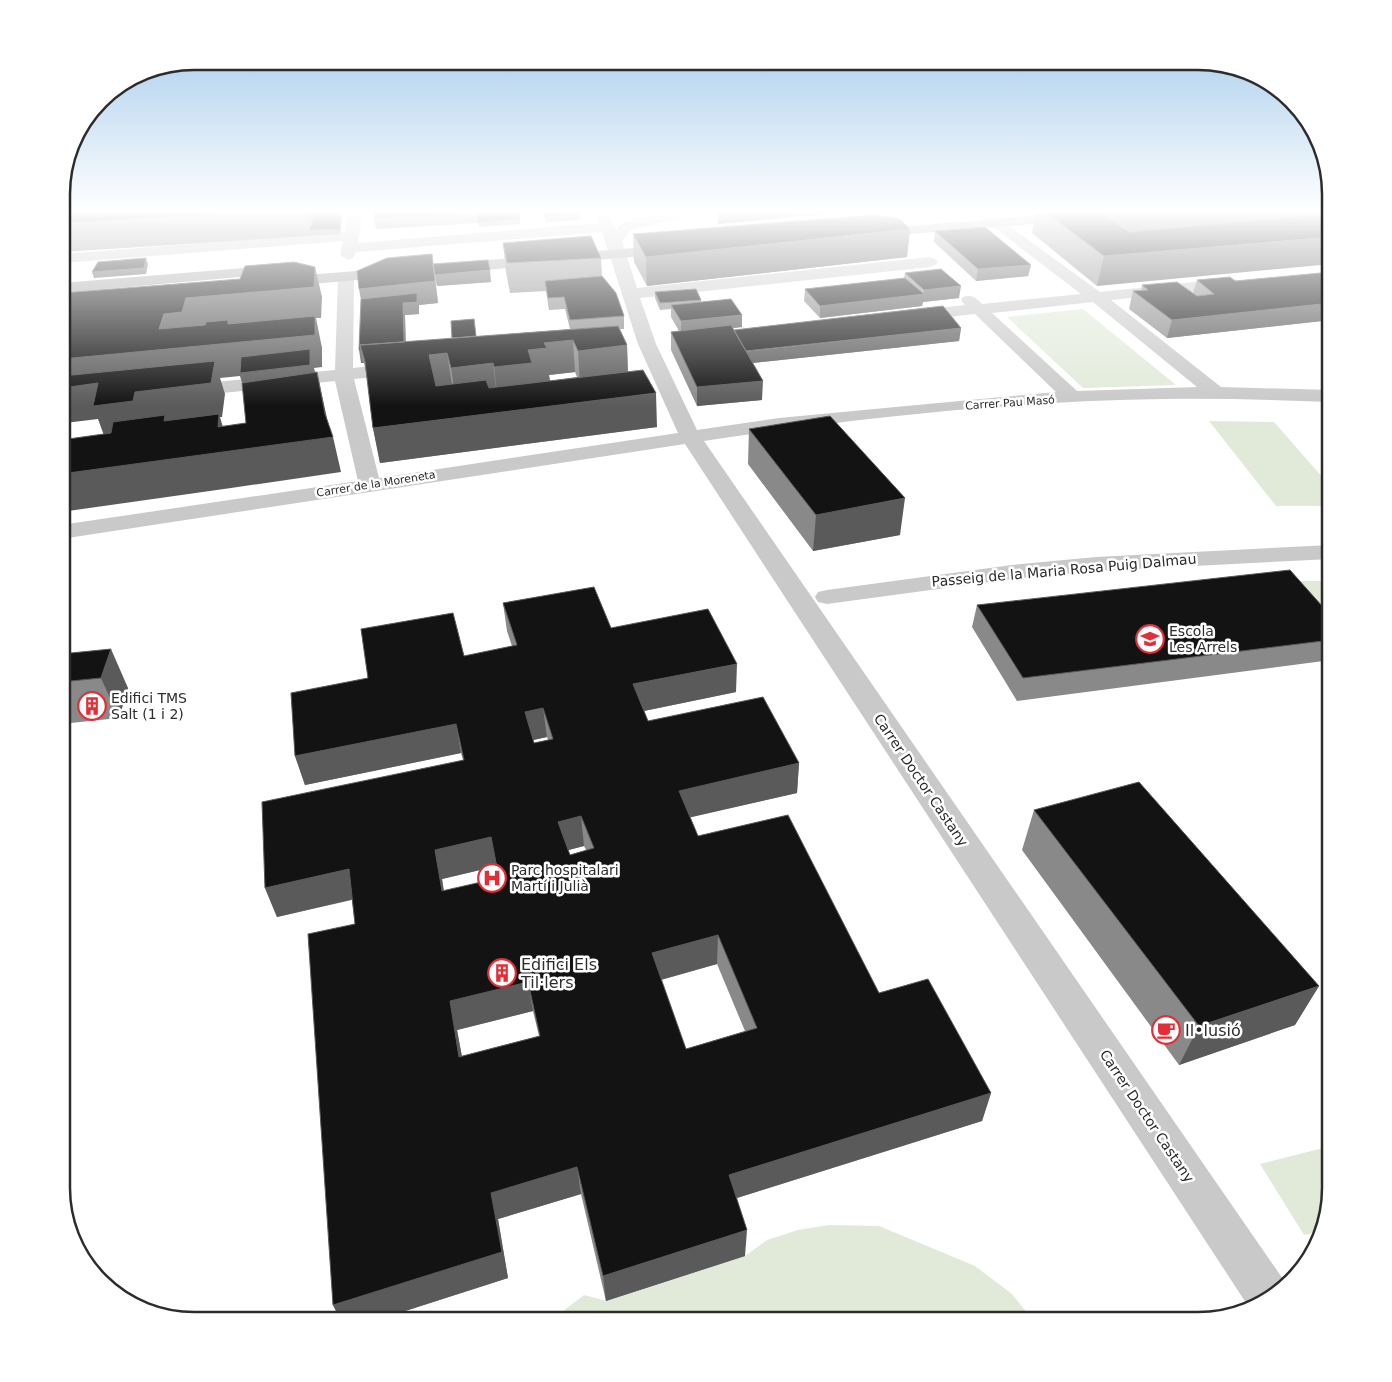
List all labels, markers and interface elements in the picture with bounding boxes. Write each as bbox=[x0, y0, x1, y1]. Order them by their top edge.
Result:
street label: Carrer Pau Masó bbox=[965, 393, 1056, 413]
street label: Carrer de la Moreneta bbox=[316, 468, 436, 500]
street label: Passeig de la Maria Rosa Puig Dalmau bbox=[931, 550, 1197, 590]
place label: Escola Les Arrels bbox=[1169, 623, 1237, 655]
school or university icon: Escola Les Arrels bbox=[1135, 624, 1165, 654]
place label: Edifici TMS Salt (1 i 2) bbox=[111, 690, 187, 722]
building icon: Edifici TMS Salt (1 i 2) bbox=[77, 691, 107, 721]
street label: Carrer Doctor Castany bbox=[871, 711, 971, 849]
place label: Parc hospitalari Martí i Julià bbox=[511, 862, 619, 894]
hospital icon: Parc hospitalari Martí i Julià bbox=[477, 863, 507, 893]
place label: Edifici Els Til·lers bbox=[520, 955, 597, 992]
building icon: Edifici Els Til·lers bbox=[487, 958, 517, 988]
cafe icon: Il•lusió bbox=[1151, 1015, 1181, 1045]
place label: Il•lusió bbox=[1185, 1021, 1241, 1040]
street label: Carrer Doctor Castany bbox=[1097, 1047, 1197, 1185]

